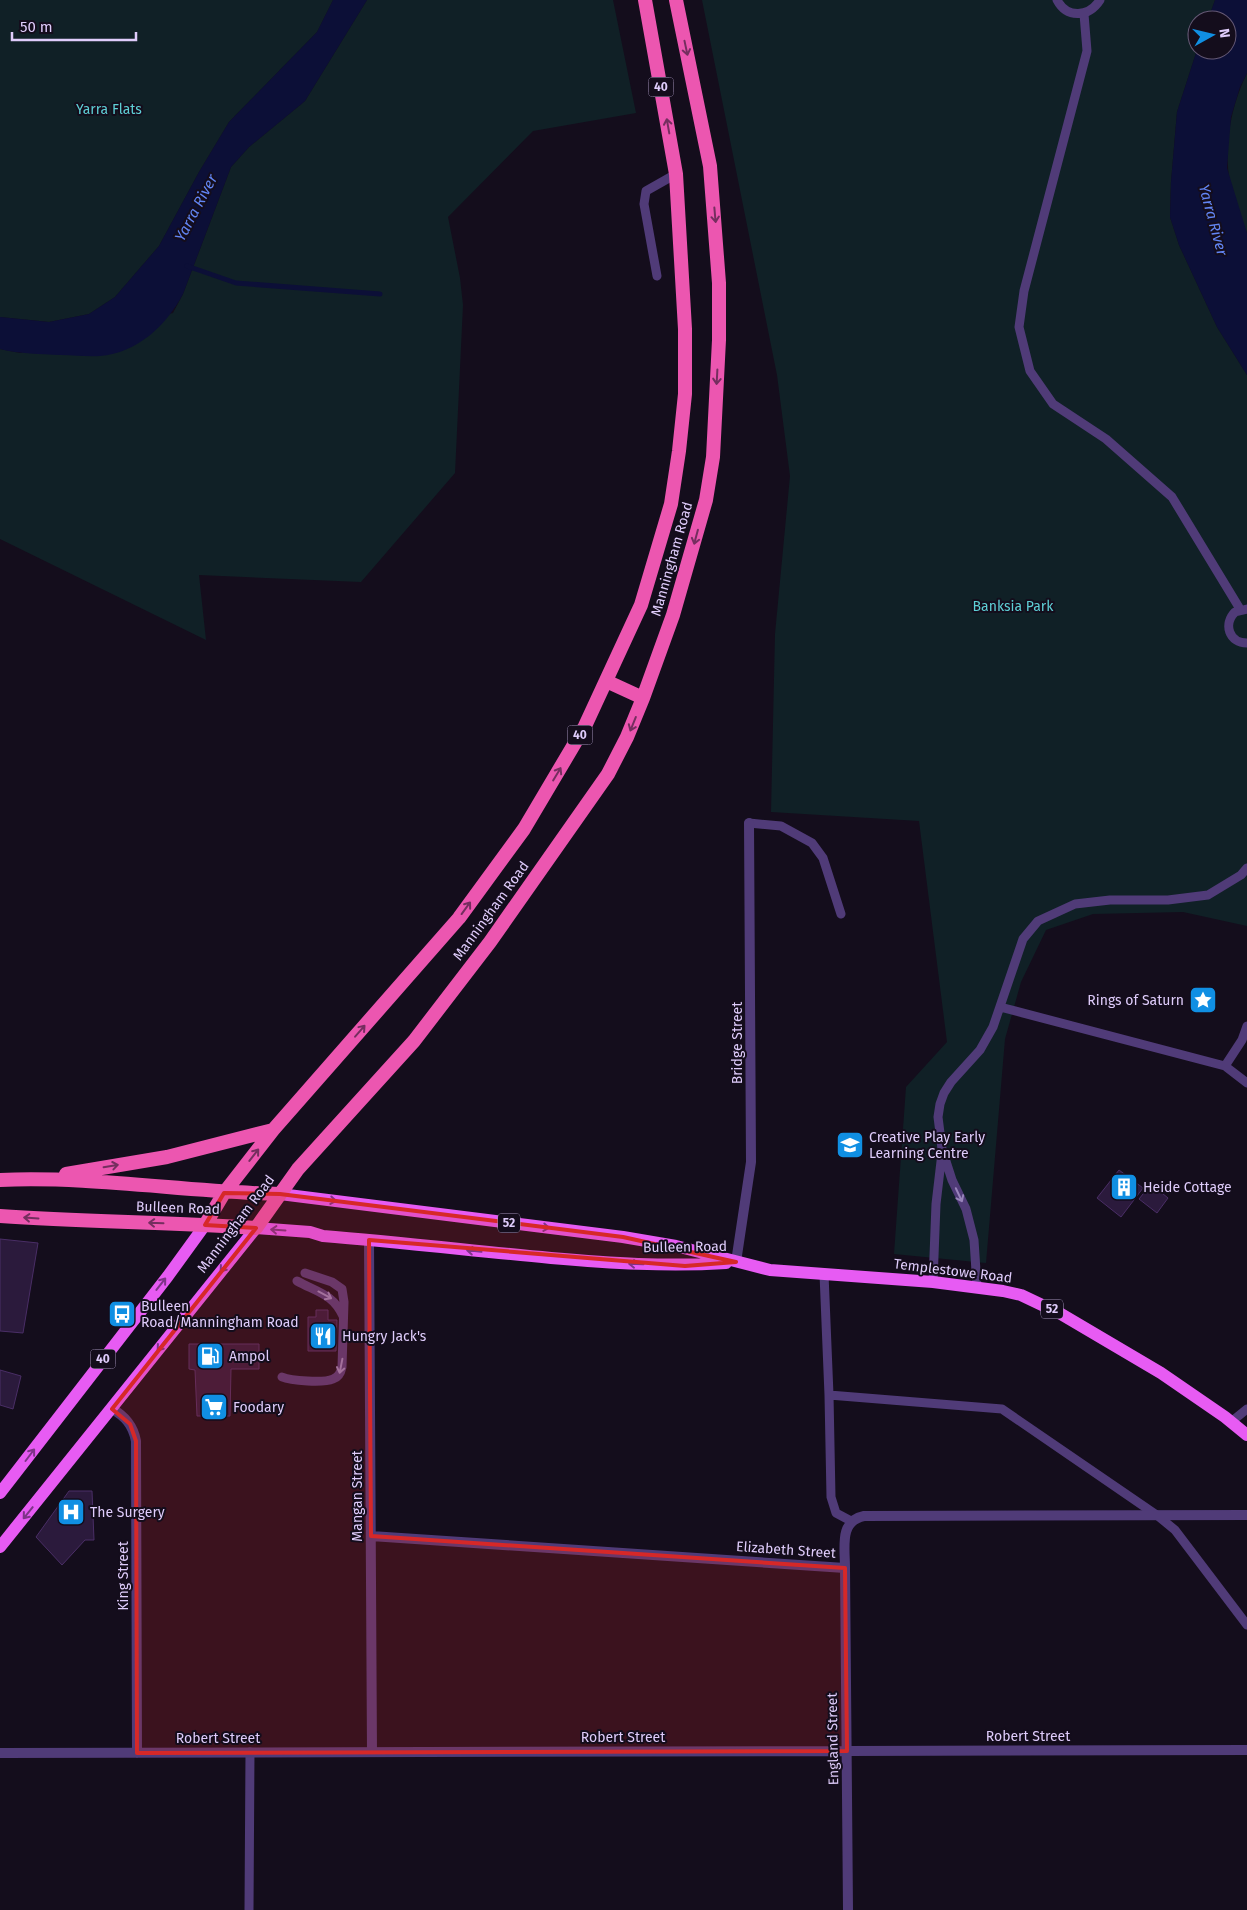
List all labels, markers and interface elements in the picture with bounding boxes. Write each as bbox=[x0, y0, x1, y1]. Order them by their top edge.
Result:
scale bar bbox=[12, 10, 136, 42]
north arrow bbox=[1187, 10, 1237, 60]
text: 50 m bbox=[20, 18, 53, 36]
text: N bbox=[1215, 27, 1233, 39]
one-way arrow bbox=[682, 39, 691, 55]
road number: 40 bbox=[648, 77, 674, 96]
park label: Yarra Flats bbox=[76, 101, 142, 118]
one-way arrow bbox=[662, 118, 672, 134]
water label: Yarra River bbox=[171, 170, 222, 245]
water label: Yarra River bbox=[1195, 182, 1231, 259]
one-way arrow bbox=[710, 206, 719, 222]
one-way arrow bbox=[713, 369, 722, 385]
street label: Manningham Road bbox=[648, 500, 696, 618]
one-way arrow bbox=[691, 529, 700, 545]
park label: Banksia Park bbox=[973, 598, 1054, 615]
one-way arrow bbox=[627, 716, 637, 731]
road number: 40 bbox=[568, 726, 592, 744]
one-way arrow bbox=[553, 768, 563, 782]
street label: Manningham Road bbox=[449, 858, 533, 964]
one-way arrow bbox=[461, 902, 471, 916]
place icon: Rings of Saturn bbox=[1188, 985, 1218, 1015]
place label: Rings of Saturn bbox=[1087, 992, 1184, 1009]
street label: Bridge Street bbox=[729, 1001, 746, 1084]
one-way arrow bbox=[354, 1025, 366, 1038]
place label: Creative Play Early Learning Centre bbox=[869, 1129, 985, 1162]
school or university icon: Creative Play Early Learning Centre bbox=[835, 1130, 865, 1160]
one-way arrow bbox=[248, 1148, 259, 1161]
one-way arrow bbox=[103, 1160, 119, 1170]
street label: Manningham Road bbox=[194, 1172, 278, 1276]
building icon: Heide Cottage bbox=[1109, 1172, 1139, 1202]
place label: Heide Cottage bbox=[1143, 1179, 1232, 1196]
one-way arrow bbox=[955, 1187, 964, 1202]
one-way arrow bbox=[320, 1195, 336, 1205]
street label: Bulleen Road bbox=[136, 1198, 220, 1218]
one-way arrow bbox=[23, 1214, 39, 1223]
road number: 52 bbox=[498, 1214, 520, 1232]
one-way arrow bbox=[148, 1218, 164, 1228]
one-way arrow bbox=[534, 1222, 550, 1232]
one-way arrow bbox=[271, 1225, 287, 1235]
street label: Bulleen Road bbox=[643, 1238, 727, 1256]
one-way arrow bbox=[467, 1246, 483, 1256]
street label: Templestowe Road bbox=[893, 1255, 1013, 1287]
one-way arrow bbox=[220, 1259, 231, 1272]
one-way arrow bbox=[629, 1260, 645, 1269]
one-way arrow bbox=[156, 1278, 167, 1291]
one-way arrow bbox=[317, 1290, 332, 1300]
place label: Bulleen Road/Manningham Road bbox=[141, 1298, 299, 1331]
bus stop icon: Bulleen Road/Manningham Road bbox=[107, 1299, 137, 1329]
road number: 52 bbox=[1041, 1300, 1063, 1318]
restaurant icon: Hungry Jack's bbox=[308, 1321, 338, 1351]
place label: Hungry Jack's bbox=[342, 1328, 427, 1345]
one-way arrow bbox=[156, 1338, 167, 1351]
fuel station icon: Ampol bbox=[195, 1341, 225, 1371]
place label: Ampol bbox=[229, 1348, 270, 1365]
road number: 40 bbox=[90, 1350, 116, 1368]
one-way arrow bbox=[335, 1358, 345, 1374]
supermarket icon: Foodary bbox=[199, 1392, 229, 1422]
place label: Foodary bbox=[233, 1399, 284, 1416]
one-way arrow bbox=[24, 1448, 35, 1461]
street label: Mangan Street bbox=[349, 1449, 366, 1542]
hospital icon: The Surgery bbox=[56, 1497, 86, 1527]
place label: The Surgery bbox=[90, 1504, 165, 1521]
one-way arrow bbox=[22, 1506, 33, 1519]
street label: Elizabeth Street bbox=[736, 1538, 837, 1562]
street label: King Street bbox=[115, 1540, 132, 1611]
street label: England Street bbox=[824, 1692, 842, 1786]
street label: Robert Street bbox=[986, 1728, 1071, 1745]
street label: Robert Street bbox=[581, 1729, 666, 1746]
street label: Robert Street bbox=[176, 1730, 261, 1747]

